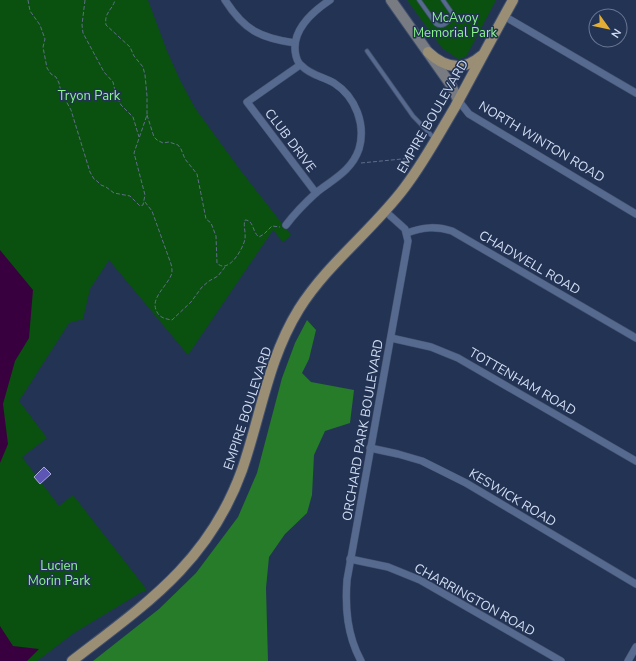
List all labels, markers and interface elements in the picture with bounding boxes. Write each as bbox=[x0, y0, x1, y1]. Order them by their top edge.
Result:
north arrow bbox=[588, 8, 628, 48]
park label: McAvoy Memorial Park bbox=[413, 9, 498, 42]
text: N bbox=[607, 26, 624, 41]
street label: EMPIRE BOULEVARD bbox=[393, 56, 473, 177]
park label: Tryon Park bbox=[58, 87, 121, 105]
street label: NORTH WINTON ROAD bbox=[475, 97, 608, 187]
street label: CLUB DRIVE bbox=[260, 105, 320, 176]
street label: CHADWELL ROAD bbox=[475, 226, 584, 299]
street label: ORCHARD PARK BOULEVARD bbox=[338, 338, 388, 522]
street label: EMPIRE BOULEVARD bbox=[220, 344, 276, 472]
street label: TOTTENHAM ROAD bbox=[466, 344, 579, 420]
street label: KESWICK ROAD bbox=[465, 465, 559, 531]
park label: Lucien Morin Park bbox=[28, 557, 91, 590]
street label: CHARRINGTON ROAD bbox=[411, 559, 538, 641]

